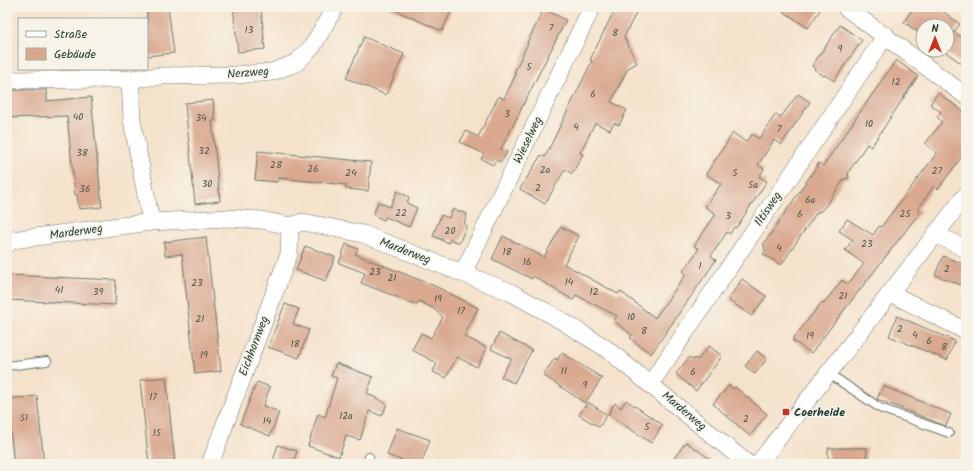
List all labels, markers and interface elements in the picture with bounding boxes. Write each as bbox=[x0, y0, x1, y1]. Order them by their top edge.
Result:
legend bbox=[18, 18, 148, 70]
north arrow bbox=[915, 18, 955, 58]
house number: 7 bbox=[549, 20, 554, 36]
text: N bbox=[932, 20, 939, 38]
house number: 13 bbox=[245, 22, 254, 38]
text: Straße bbox=[54, 25, 88, 44]
house number: 8 bbox=[612, 25, 619, 41]
house number: 9 bbox=[838, 41, 843, 57]
text: Gebäude bbox=[54, 45, 96, 64]
house number: 5 bbox=[526, 59, 532, 75]
street label: Nerzweg bbox=[226, 62, 270, 84]
house number: 12 bbox=[892, 74, 901, 90]
house number: 6 bbox=[590, 86, 596, 102]
house number: 3 bbox=[504, 106, 510, 122]
house number: 40 bbox=[73, 109, 83, 125]
house number: 34 bbox=[195, 110, 207, 126]
street label: Wieselweg bbox=[508, 113, 548, 167]
house number: 10 bbox=[865, 116, 873, 132]
house number: 4 bbox=[573, 119, 579, 135]
house number: 7 bbox=[777, 121, 782, 137]
house number: 32 bbox=[198, 143, 210, 159]
house number: 38 bbox=[76, 145, 89, 161]
house number: 28 bbox=[270, 157, 283, 173]
house number: 26 bbox=[307, 161, 319, 177]
house number: 2a bbox=[540, 162, 551, 178]
house number: 27 bbox=[932, 163, 943, 179]
house number: 24 bbox=[345, 165, 357, 181]
house number: 5 bbox=[732, 165, 738, 181]
house number: 30 bbox=[202, 176, 212, 192]
house number: 5a bbox=[748, 177, 758, 193]
house number: 2 bbox=[535, 180, 541, 196]
house number: 36 bbox=[79, 181, 91, 197]
street label: Iltisweg bbox=[749, 188, 787, 230]
house number: 6a bbox=[805, 192, 815, 208]
house number: 22 bbox=[395, 205, 407, 221]
house number: 6 bbox=[797, 206, 803, 222]
house number: 25 bbox=[899, 206, 911, 222]
house number: 3 bbox=[725, 208, 731, 224]
street label: Marderweg bbox=[48, 219, 104, 245]
house number: 20 bbox=[445, 223, 455, 239]
street label: Marderweg bbox=[377, 233, 434, 270]
house number: 23 bbox=[861, 236, 873, 252]
house number: 4 bbox=[776, 240, 782, 256]
house number: 18 bbox=[502, 244, 513, 260]
house number: 16 bbox=[523, 254, 531, 270]
house number: 1 bbox=[698, 258, 702, 274]
house number: 2 bbox=[944, 261, 950, 277]
house number: 23 bbox=[369, 264, 381, 280]
house number: 21 bbox=[388, 270, 396, 286]
house number: 14 bbox=[565, 274, 574, 290]
house number: 23 bbox=[191, 275, 203, 291]
house number: 41 bbox=[55, 282, 63, 298]
house number: 39 bbox=[93, 284, 103, 300]
house number: 12 bbox=[590, 284, 599, 300]
house number: 21 bbox=[839, 288, 847, 304]
house number: 19 bbox=[434, 291, 442, 307]
house number: 17 bbox=[457, 303, 465, 319]
house number: 10 bbox=[627, 309, 635, 325]
house number: 21 bbox=[196, 311, 204, 327]
street label: Eichhornweg bbox=[234, 313, 274, 379]
house number: 2 bbox=[897, 321, 903, 337]
house number: 8 bbox=[641, 323, 648, 339]
house number: 4 bbox=[912, 327, 918, 343]
house number: 19 bbox=[806, 328, 814, 344]
house number: 6 bbox=[926, 333, 932, 349]
house number: 18 bbox=[290, 336, 301, 352]
house number: 8 bbox=[941, 339, 948, 355]
house number: 19 bbox=[200, 347, 208, 363]
house number: 11 bbox=[561, 363, 567, 379]
house number: 6 bbox=[690, 364, 696, 380]
house number: 9 bbox=[583, 377, 588, 393]
street label: Marderweg bbox=[657, 386, 711, 436]
house number: 17 bbox=[149, 389, 157, 405]
place label: Coerheide bbox=[794, 403, 845, 422]
marker: Coerheide bbox=[781, 407, 791, 417]
house number: 12a bbox=[339, 408, 353, 424]
house number: 51 bbox=[20, 410, 28, 426]
house number: 2 bbox=[743, 411, 749, 427]
house number: 14 bbox=[263, 413, 272, 429]
house number: 5 bbox=[644, 419, 650, 435]
house number: 15 bbox=[153, 425, 162, 441]

